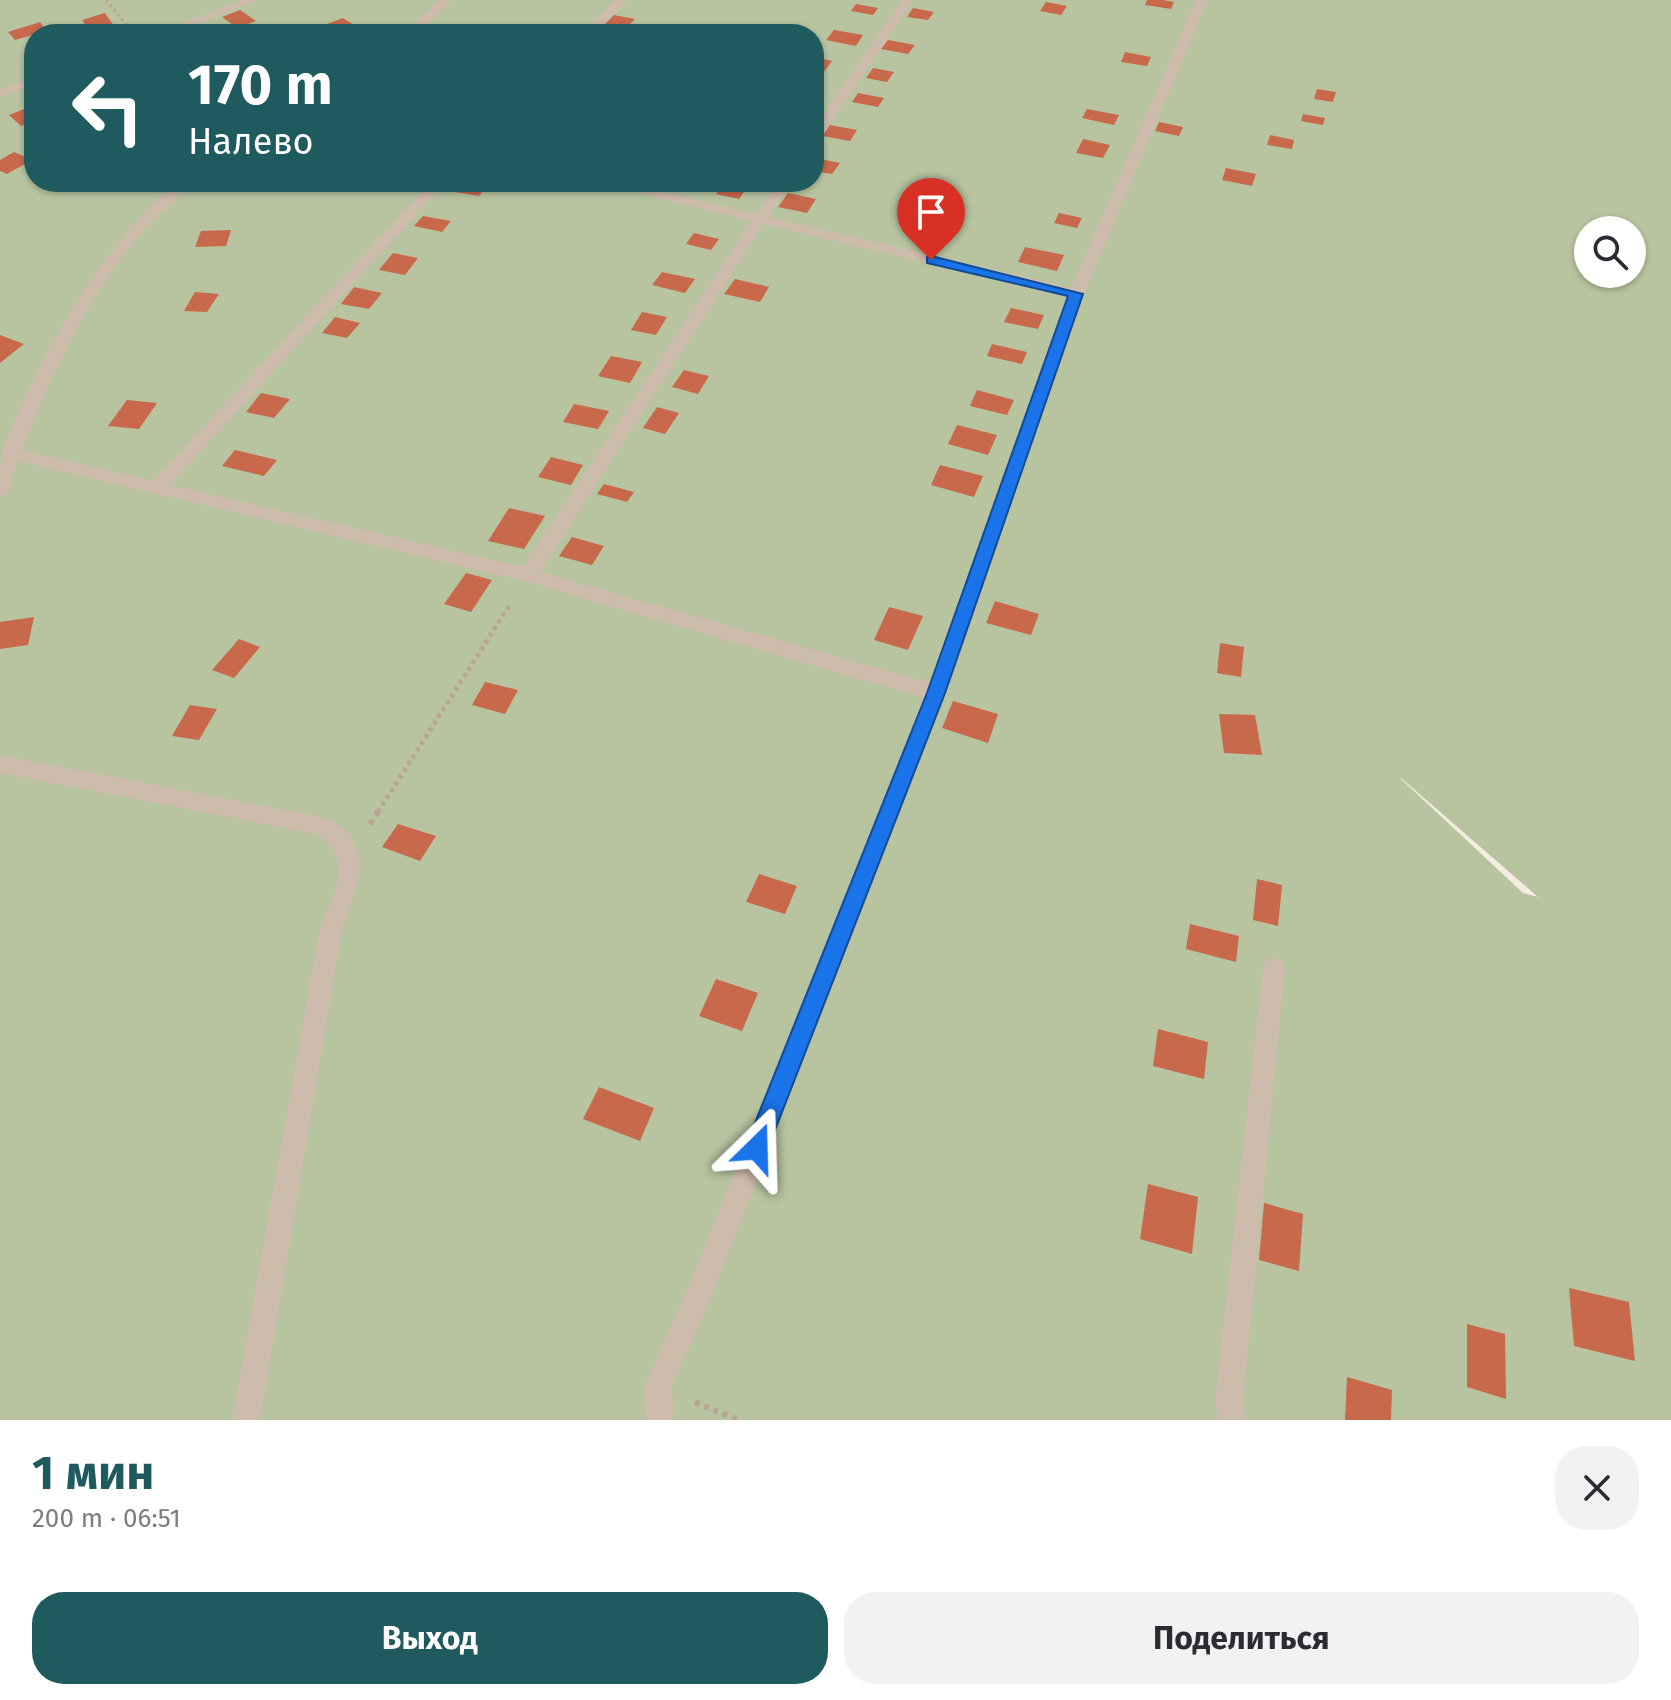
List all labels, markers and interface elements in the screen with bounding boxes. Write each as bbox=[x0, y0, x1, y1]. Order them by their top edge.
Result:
text: 170 m bbox=[188, 52, 333, 119]
icon: left bbox=[56, 56, 160, 160]
text: Налево bbox=[188, 120, 314, 164]
pin bbox=[897, 178, 965, 260]
icon: arrive bbox=[909, 190, 953, 234]
map controls bbox=[1574, 216, 1646, 288]
button: search bbox=[1574, 216, 1646, 288]
position arrow bbox=[715, 1106, 799, 1190]
text: 1 мин bbox=[32, 1444, 154, 1502]
button: close bbox=[1555, 1446, 1639, 1530]
text: 200 m · 06:51 bbox=[32, 1503, 181, 1534]
button: Выход bbox=[32, 1592, 828, 1684]
button: Поделиться bbox=[844, 1592, 1639, 1684]

